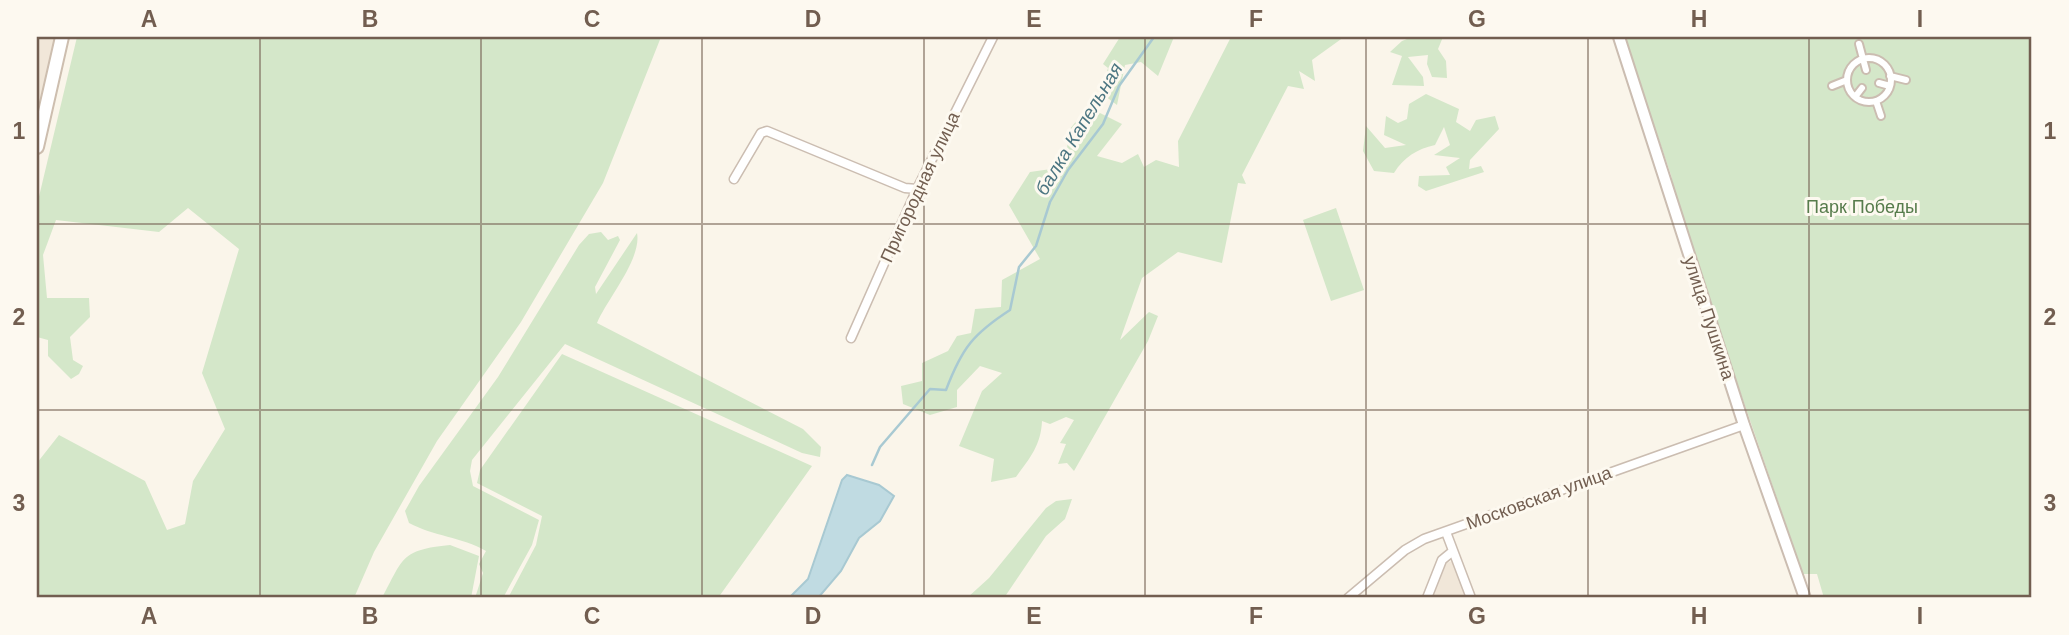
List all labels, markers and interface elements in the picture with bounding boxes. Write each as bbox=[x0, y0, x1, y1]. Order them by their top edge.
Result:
text: A bbox=[141, 6, 157, 32]
text: B bbox=[362, 6, 378, 32]
text: C bbox=[584, 6, 600, 32]
text: D bbox=[805, 6, 821, 32]
text: E bbox=[1026, 6, 1042, 32]
text: F bbox=[1249, 6, 1263, 32]
text: G bbox=[1468, 6, 1486, 32]
text: H bbox=[1691, 6, 1707, 32]
text: I bbox=[1917, 6, 1923, 32]
water label: балка Капельная bbox=[1031, 59, 1127, 199]
street label: Пригородная улица bbox=[876, 108, 964, 265]
text: 1 bbox=[13, 118, 26, 144]
text: 1 bbox=[2044, 118, 2057, 144]
park label: Парк Победы bbox=[1806, 197, 1918, 217]
street label: улица Пушкина bbox=[1680, 254, 1739, 383]
text: 2 bbox=[13, 304, 25, 330]
text: 2 bbox=[2044, 304, 2056, 330]
street label: Московская улица bbox=[1464, 462, 1615, 534]
text: 3 bbox=[13, 490, 25, 516]
text: 3 bbox=[2044, 490, 2056, 516]
text: A bbox=[141, 603, 157, 629]
text: B bbox=[362, 603, 378, 629]
text: C bbox=[584, 603, 600, 629]
text: D bbox=[805, 603, 821, 629]
text: E bbox=[1026, 603, 1042, 629]
text: F bbox=[1249, 603, 1263, 629]
text: G bbox=[1468, 603, 1486, 629]
text: H bbox=[1691, 603, 1707, 629]
text: I bbox=[1917, 603, 1923, 629]

